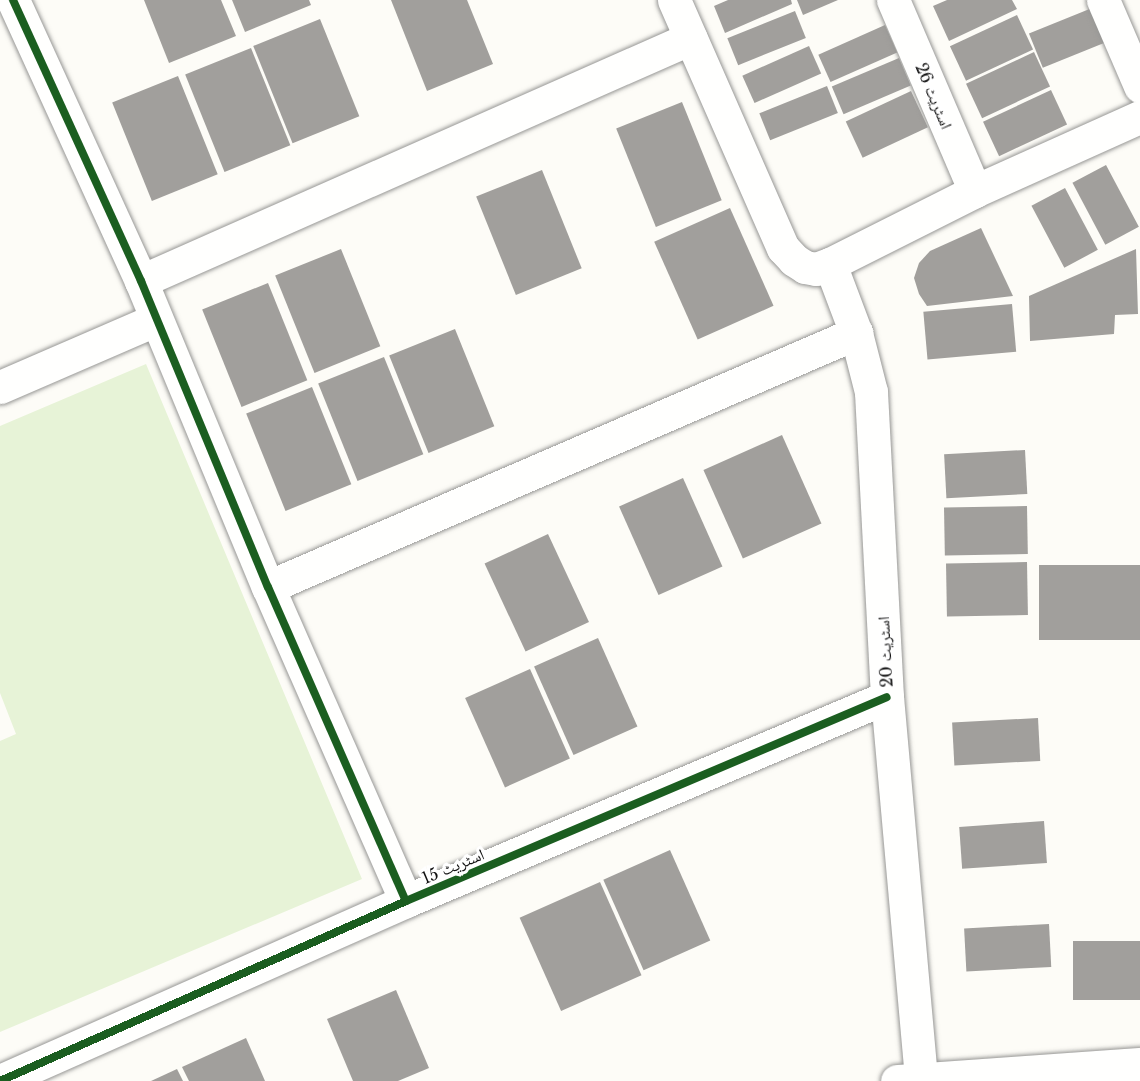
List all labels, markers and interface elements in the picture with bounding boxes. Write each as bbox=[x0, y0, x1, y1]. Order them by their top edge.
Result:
street label: اسٹریٹ 26 bbox=[912, 60, 956, 132]
street label: اسٹریٹ 20 bbox=[874, 616, 896, 688]
street label: اسٹریٹ 15 bbox=[419, 844, 487, 888]

